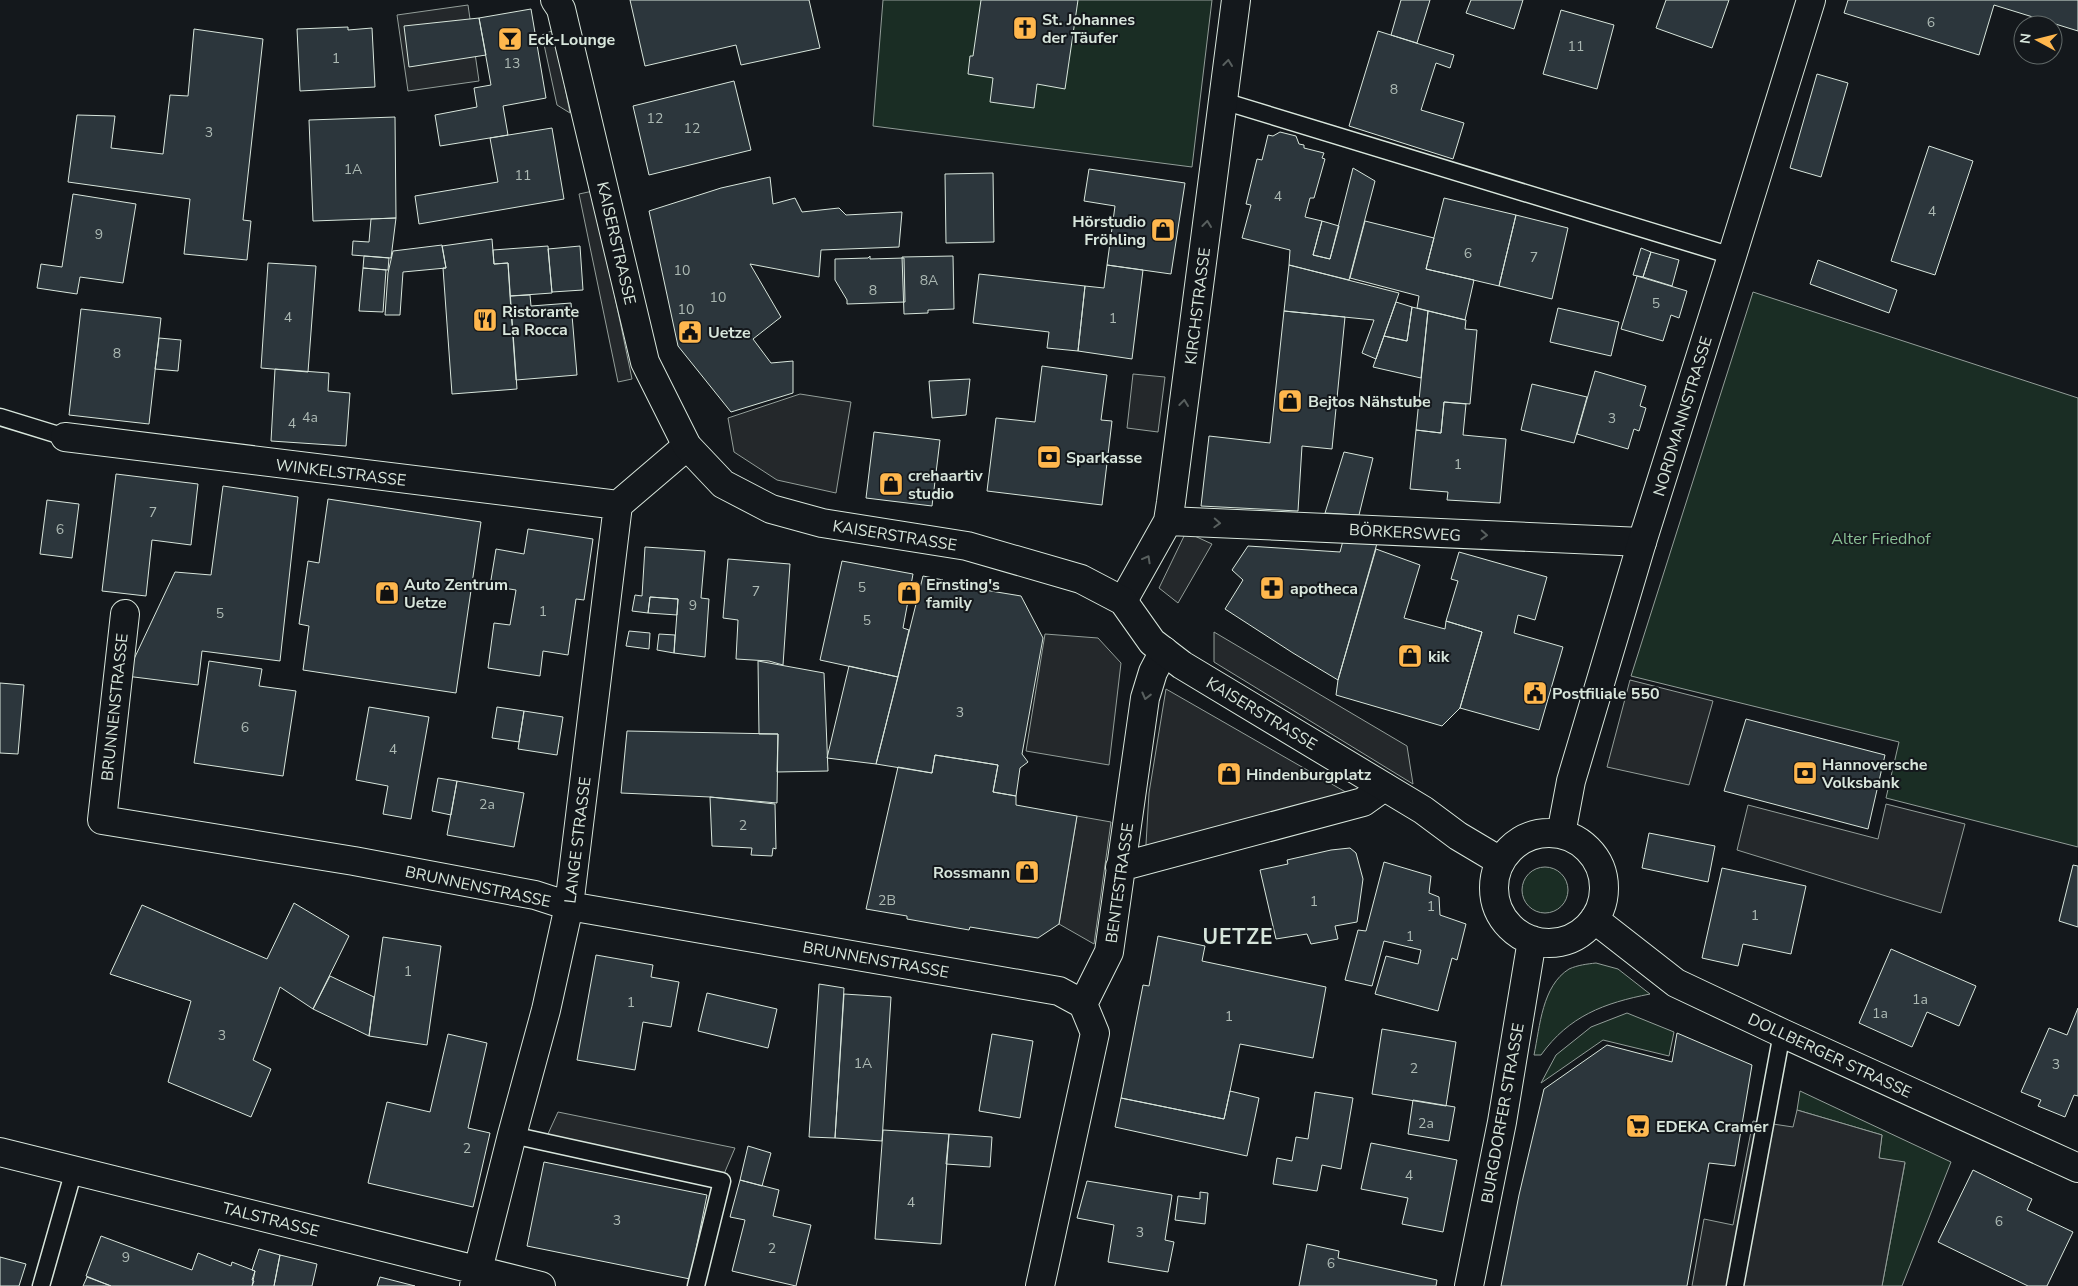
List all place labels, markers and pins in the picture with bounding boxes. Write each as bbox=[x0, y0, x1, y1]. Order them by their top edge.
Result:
place label: St. Johannes der Täufer bbox=[1042, 9, 1135, 49]
church icon: St. Johannes der Täufer bbox=[1012, 15, 1038, 41]
bar icon: Eck-Lounge bbox=[497, 26, 523, 52]
place label: Eck-Lounge bbox=[528, 29, 616, 51]
place label: Hörstudio Fröhling bbox=[1072, 211, 1146, 251]
shop icon: Hörstudio Fröhling bbox=[1150, 217, 1176, 243]
place label: Ristorante La Rocca bbox=[502, 301, 579, 341]
restaurant icon: Ristorante La Rocca bbox=[472, 307, 498, 333]
public building icon: Uetze bbox=[677, 319, 703, 345]
place label: Uetze bbox=[708, 322, 751, 344]
shop icon: Bejtos Nähstube bbox=[1277, 388, 1303, 414]
place label: Bejtos Nähstube bbox=[1308, 391, 1431, 413]
bank icon: Sparkasse bbox=[1036, 444, 1062, 470]
place label: Sparkasse bbox=[1066, 447, 1143, 469]
place label: crehaartiv studio bbox=[908, 465, 983, 505]
shop icon: crehaartiv studio bbox=[878, 471, 904, 497]
place label: Auto Zentrum Uetze bbox=[404, 574, 508, 614]
place label: Ernsting's family bbox=[926, 574, 1000, 614]
pharmacy icon: apotheca bbox=[1259, 575, 1285, 601]
place label: apotheca bbox=[1290, 578, 1358, 600]
shop icon: Auto Zentrum Uetze bbox=[374, 580, 400, 606]
shop icon: Ernsting's family bbox=[896, 580, 922, 606]
shop icon: kik bbox=[1397, 643, 1423, 669]
place label: kik bbox=[1428, 646, 1450, 668]
public building icon: Postfiliale 550 bbox=[1522, 680, 1548, 706]
place label: Postfiliale 550 bbox=[1552, 683, 1660, 705]
place label: Hannoversche Volksbank bbox=[1821, 754, 1928, 794]
bank icon: Hannoversche Volksbank bbox=[1792, 760, 1818, 786]
shop icon: Hindenburgplatz bbox=[1216, 761, 1242, 787]
place label: Hindenburgplatz bbox=[1246, 764, 1372, 786]
shop icon: Rossmann bbox=[1014, 859, 1040, 885]
place label: Rossmann bbox=[933, 862, 1010, 884]
supermarket icon: EDEKA Cramer bbox=[1625, 1113, 1651, 1139]
place label: EDEKA Cramer bbox=[1656, 1116, 1769, 1138]

